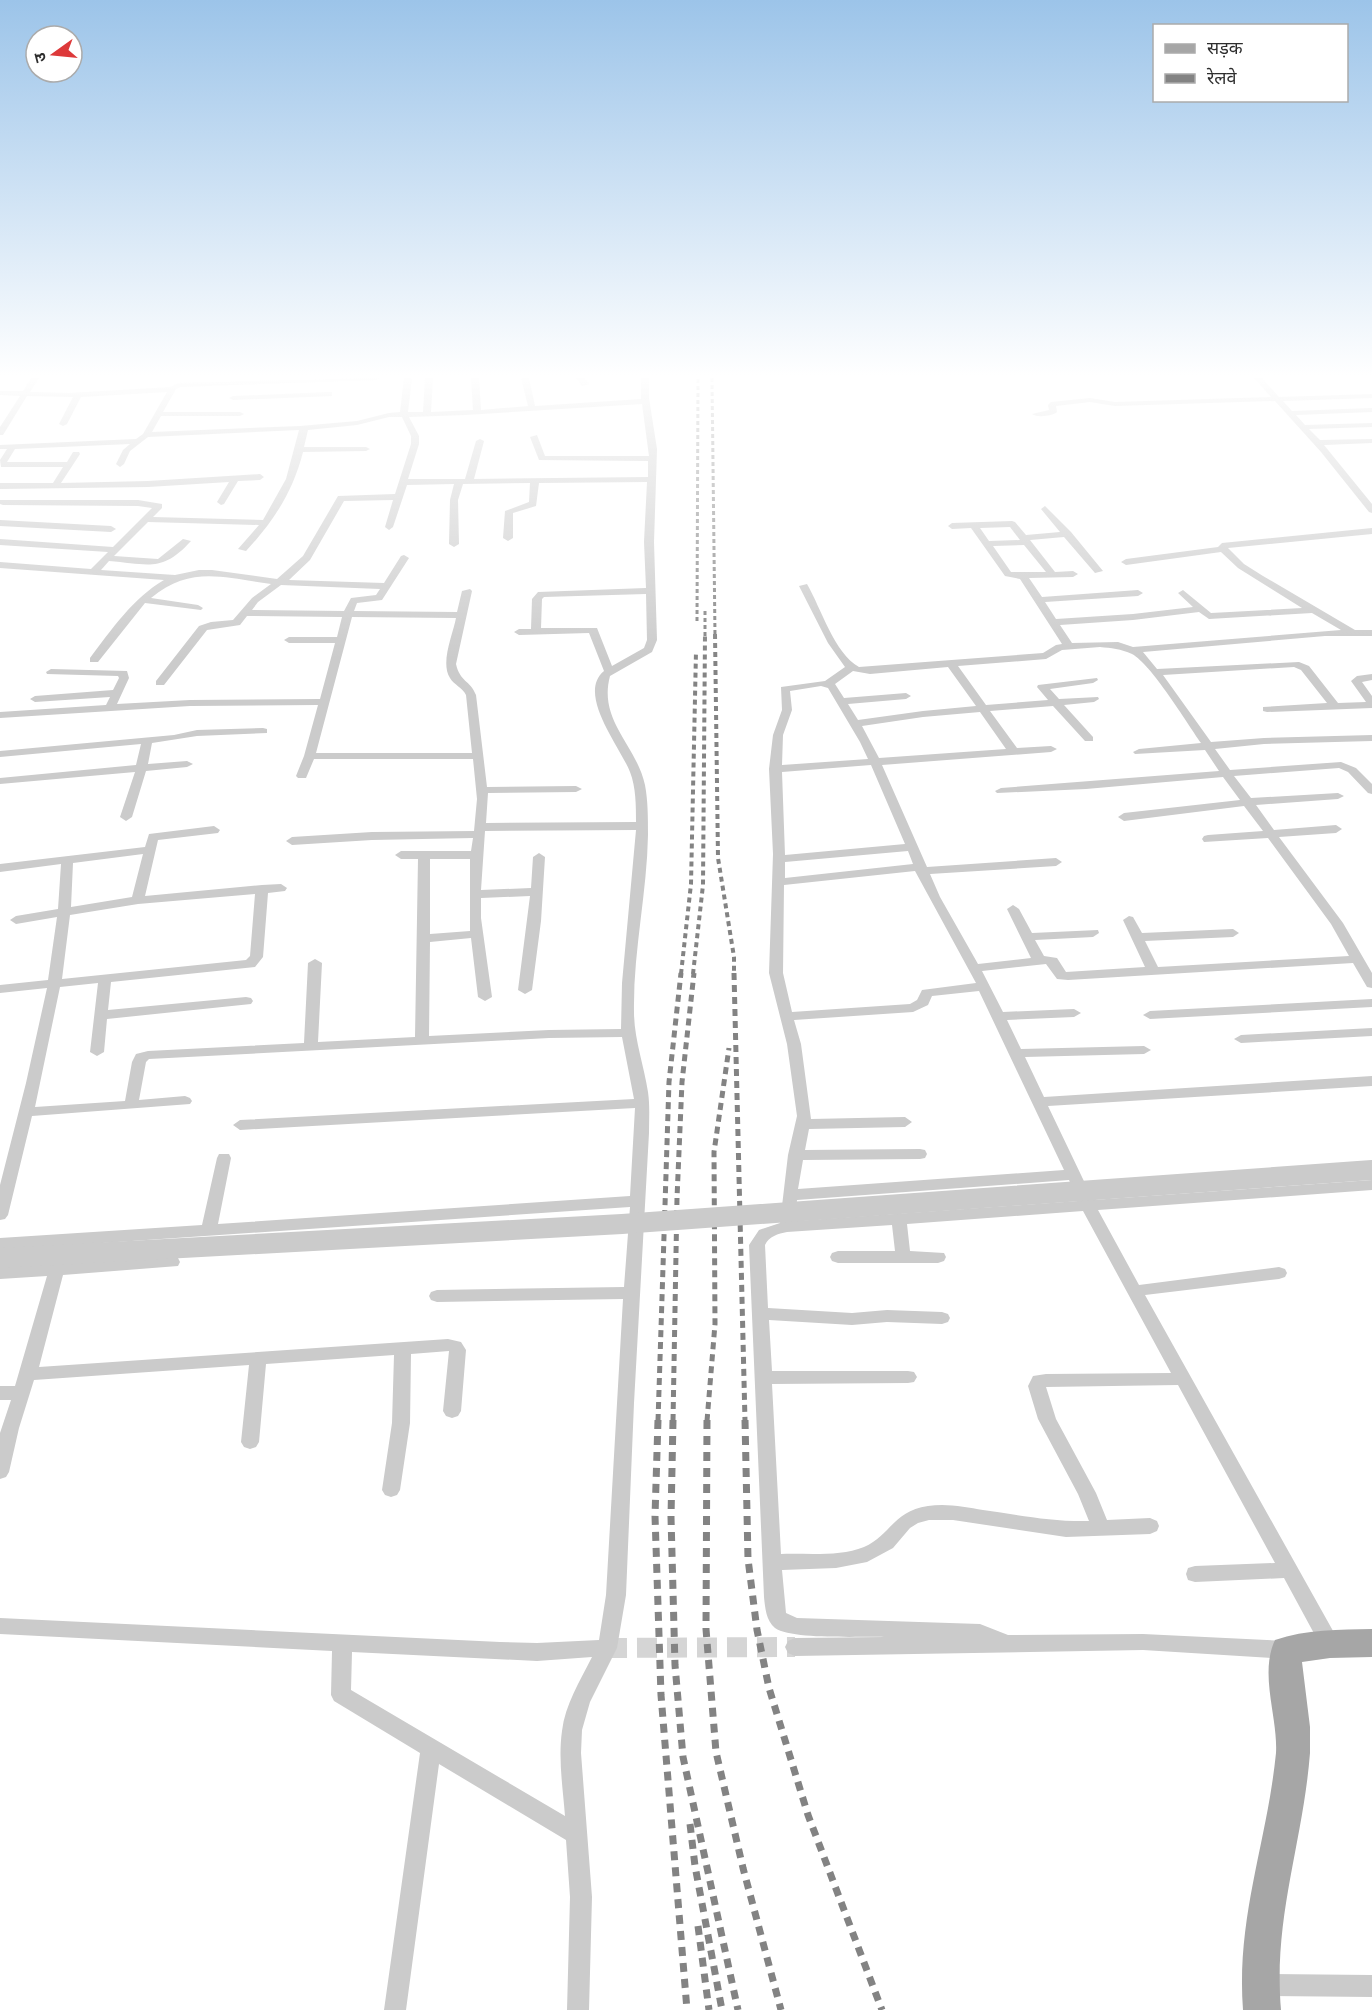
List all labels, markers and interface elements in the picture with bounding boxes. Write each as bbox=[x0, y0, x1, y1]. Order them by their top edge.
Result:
north arrow bbox=[24, 24, 84, 84]
legend bbox=[1153, 24, 1348, 102]
text: सड़क bbox=[1207, 37, 1244, 58]
text: उ bbox=[29, 50, 50, 65]
text: रेलवे bbox=[1206, 67, 1238, 88]

